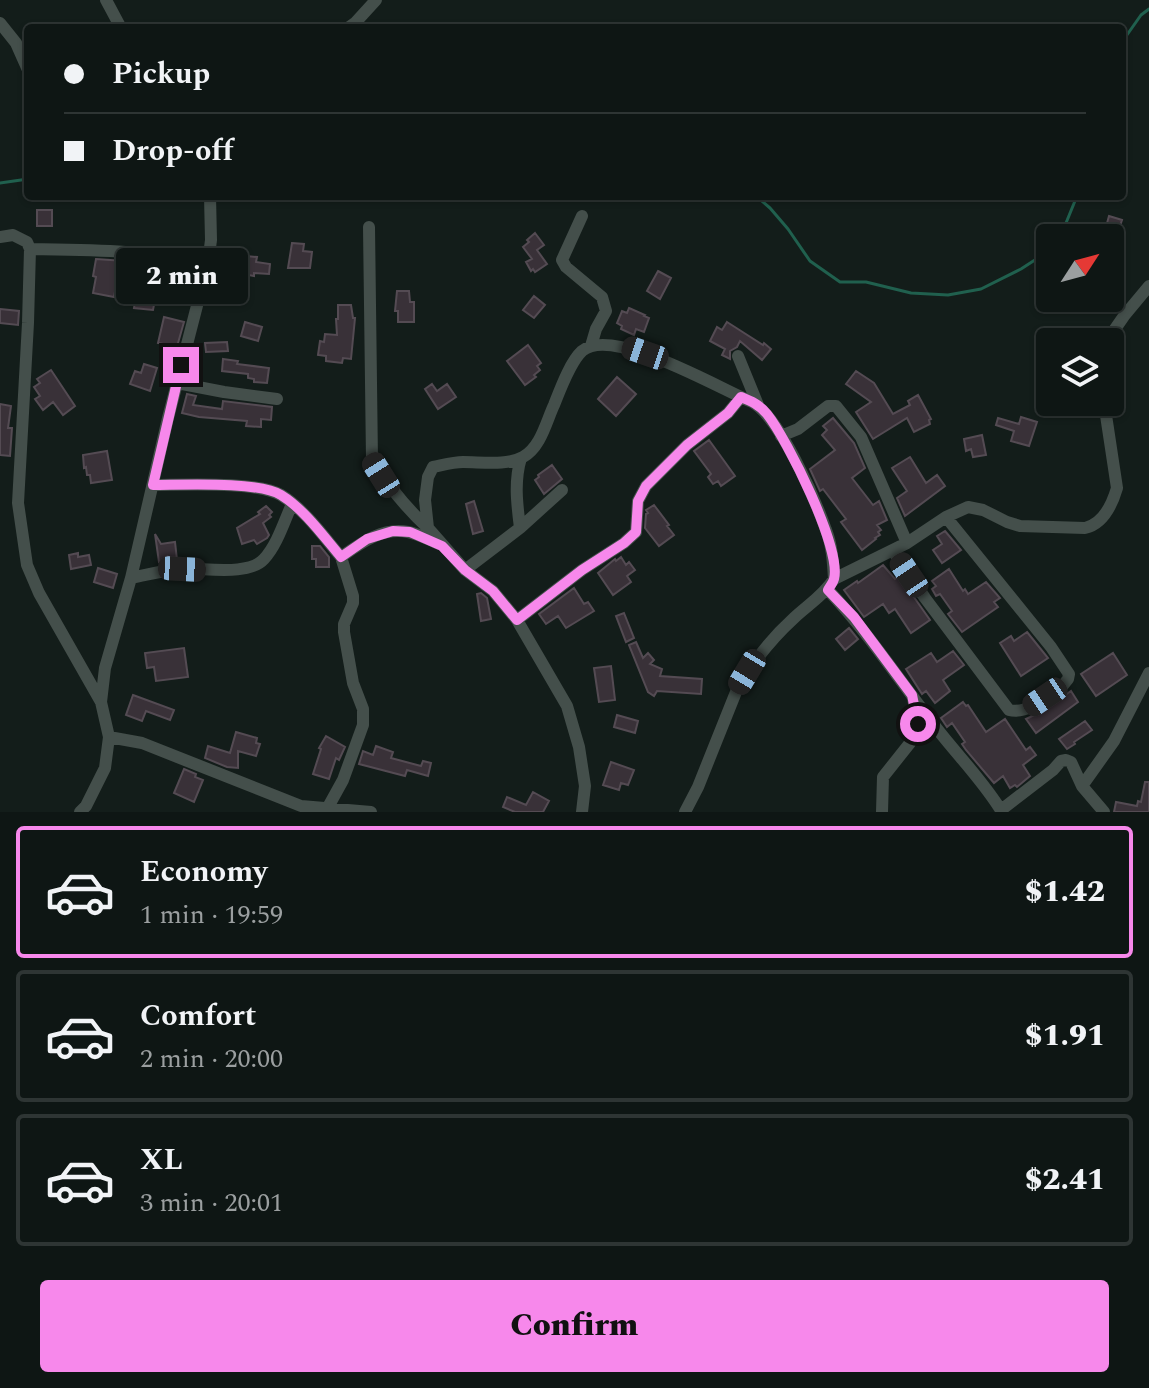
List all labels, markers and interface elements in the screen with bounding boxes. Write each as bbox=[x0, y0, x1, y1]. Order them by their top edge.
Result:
text: Pickup bbox=[112, 51, 210, 97]
text: Drop-off bbox=[112, 128, 233, 174]
north arrow bbox=[1036, 224, 1124, 312]
map controls bbox=[1036, 224, 1124, 416]
callout: 2 min bbox=[115, 249, 247, 305]
text: 2 min bbox=[146, 256, 218, 296]
button: layers bbox=[1036, 328, 1124, 416]
car bbox=[618, 334, 672, 372]
route end bbox=[163, 347, 199, 383]
car bbox=[358, 448, 404, 502]
car bbox=[886, 548, 932, 602]
car bbox=[157, 556, 207, 582]
car bbox=[724, 645, 770, 699]
car bbox=[1018, 674, 1072, 720]
route start bbox=[900, 706, 936, 742]
text: Economy bbox=[140, 849, 267, 895]
icon: car bbox=[44, 856, 116, 928]
text: $1.42 bbox=[1025, 869, 1105, 915]
text: 1 min · 19:59 bbox=[140, 895, 283, 935]
text: Comfort bbox=[140, 993, 256, 1039]
icon: car bbox=[44, 1000, 116, 1072]
text: $1.91 bbox=[1025, 1013, 1105, 1059]
text: 2 min · 20:00 bbox=[140, 1039, 283, 1079]
text: XL bbox=[140, 1137, 183, 1183]
icon: car bbox=[44, 1144, 116, 1216]
text: $2.41 bbox=[1025, 1157, 1105, 1203]
text: 3 min · 20:01 bbox=[140, 1183, 283, 1223]
button: Confirm bbox=[40, 1280, 1109, 1372]

